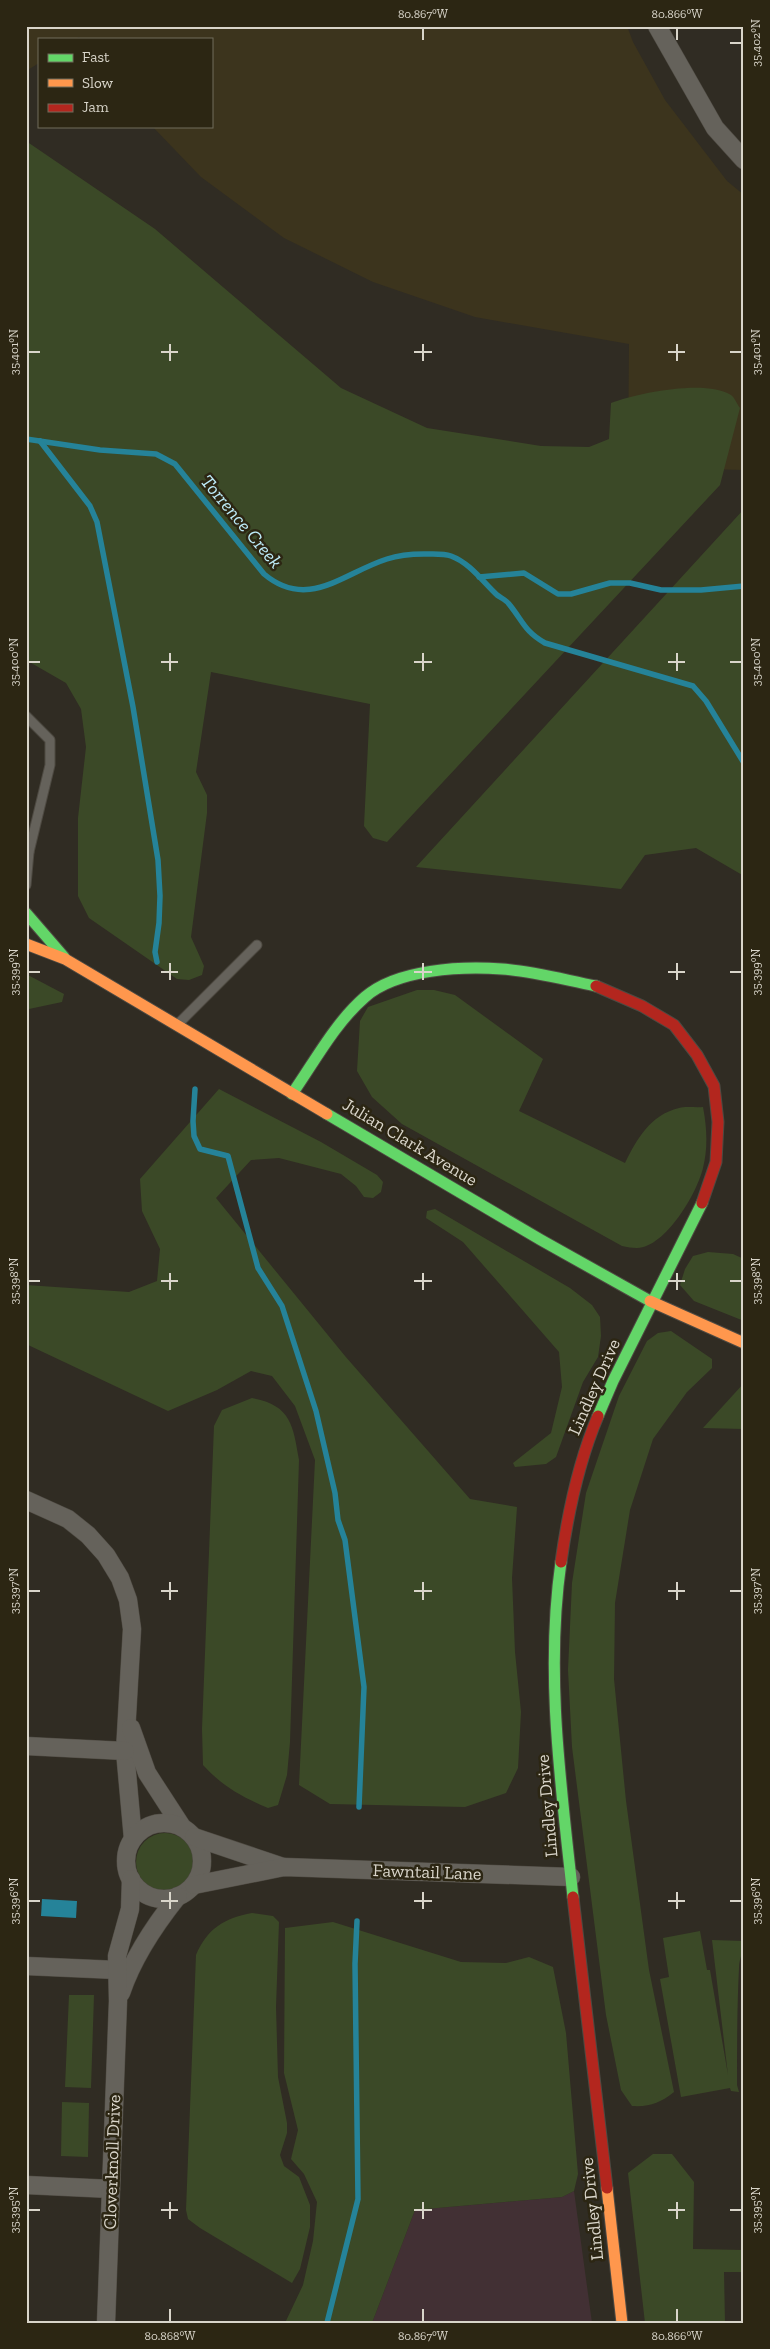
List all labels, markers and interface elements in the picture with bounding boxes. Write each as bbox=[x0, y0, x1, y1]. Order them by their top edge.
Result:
text: 80.867°W bbox=[398, 7, 449, 21]
text: 80.866°W bbox=[652, 7, 703, 21]
text: 35.402°N bbox=[749, 19, 763, 67]
legend bbox=[38, 38, 212, 128]
text: Fast bbox=[82, 48, 110, 66]
text: Slow bbox=[82, 74, 114, 92]
text: Jam bbox=[82, 98, 109, 116]
text: 35.401°N bbox=[7, 329, 21, 375]
text: 35.401°N bbox=[749, 329, 763, 375]
water label: Torrence Creek bbox=[196, 470, 287, 573]
text: 35.400°N bbox=[7, 638, 21, 686]
text: 35.400°N bbox=[749, 638, 763, 686]
text: 35.399°N bbox=[7, 948, 21, 995]
text: 35.399°N bbox=[749, 948, 763, 995]
street label: Julian Clark Avenue bbox=[339, 1093, 481, 1191]
text: 35.398°N bbox=[7, 1257, 21, 1304]
text: 35.398°N bbox=[749, 1257, 763, 1304]
street label: Lindley Drive bbox=[563, 1335, 625, 1439]
text: 35.397°N bbox=[7, 1568, 21, 1614]
text: 35.397°N bbox=[749, 1568, 763, 1614]
street label: Lindley Drive bbox=[532, 1754, 562, 1858]
street label: Fawntail Lane bbox=[372, 1859, 482, 1885]
text: 35.396°N bbox=[7, 1877, 21, 1924]
text: 35.396°N bbox=[749, 1877, 763, 1924]
street label: Cloverknoll Drive bbox=[99, 2094, 125, 2230]
street label: Lindley Drive bbox=[576, 2157, 608, 2261]
text: 35.395°N bbox=[7, 2187, 21, 2233]
text: 35.395°N bbox=[749, 2187, 763, 2233]
text: 80.868°W bbox=[145, 2329, 196, 2343]
text: 80.867°W bbox=[398, 2329, 449, 2343]
text: 80.866°W bbox=[652, 2329, 703, 2343]

